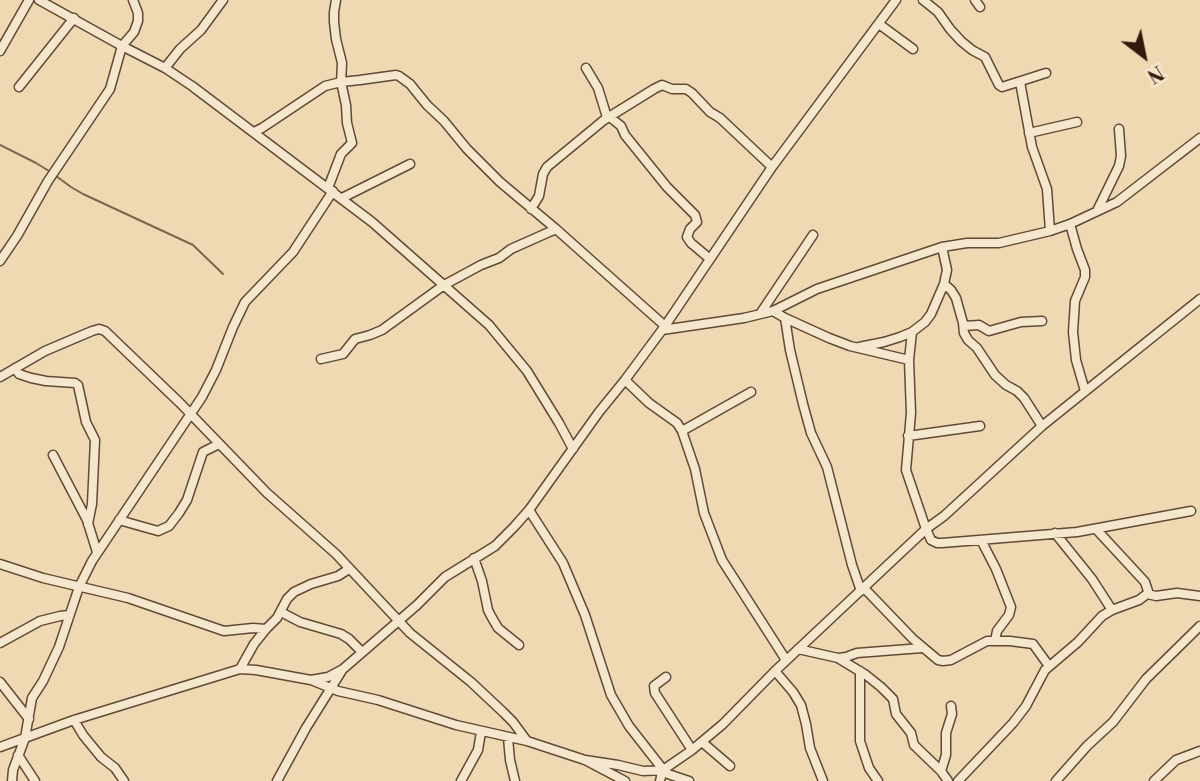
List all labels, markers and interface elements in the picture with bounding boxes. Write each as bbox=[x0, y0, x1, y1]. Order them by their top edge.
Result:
north arrow bbox=[1109, 21, 1179, 91]
text: N bbox=[1142, 60, 1168, 88]

